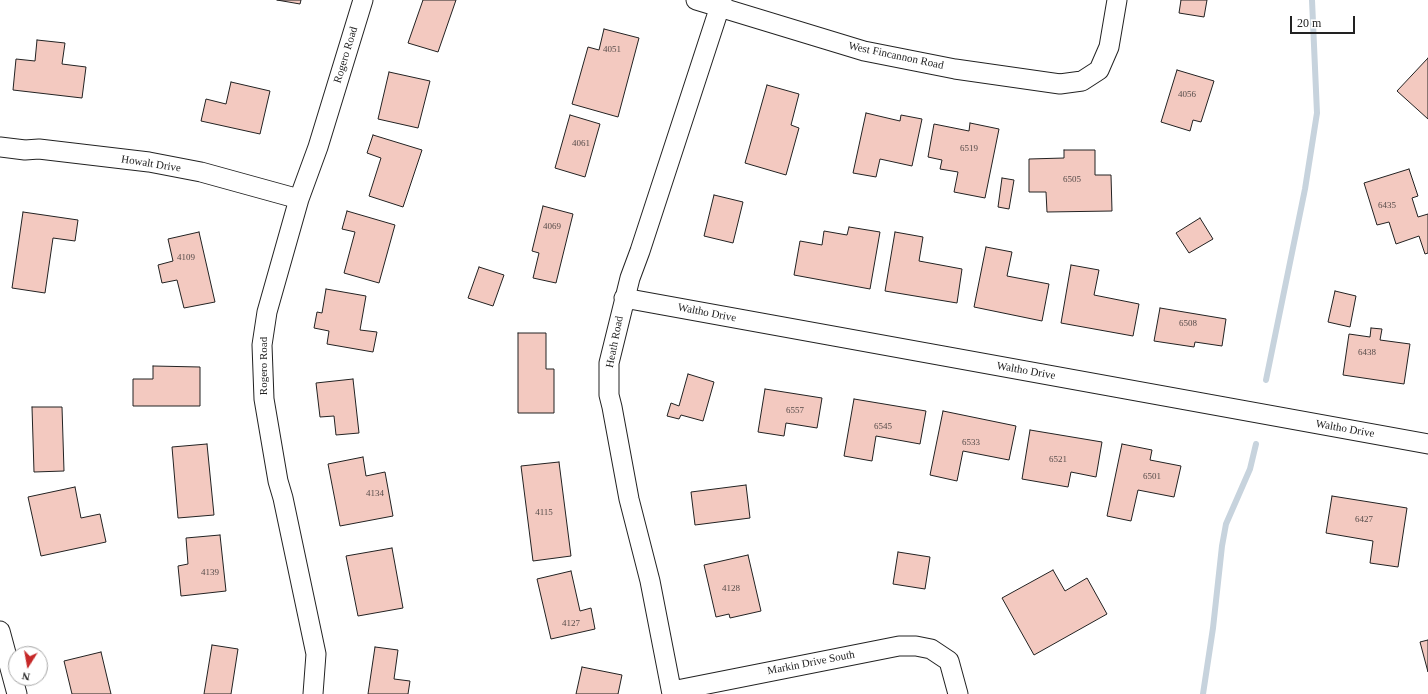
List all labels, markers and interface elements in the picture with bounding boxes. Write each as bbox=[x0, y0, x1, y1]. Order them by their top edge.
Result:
scale bar bbox=[1292, 8, 1357, 34]
text: 20 m bbox=[1297, 16, 1321, 30]
street label: Rogero Road bbox=[331, 25, 361, 85]
street label: West Fincannon Road bbox=[847, 39, 945, 73]
house number: 4051 bbox=[603, 45, 621, 55]
house number: 4056 bbox=[1178, 90, 1196, 100]
house number: 4061 bbox=[572, 139, 590, 149]
house number: 6519 bbox=[960, 144, 978, 154]
street label: Howalt Drive bbox=[120, 153, 182, 175]
house number: 6505 bbox=[1063, 175, 1081, 185]
house number: 6435 bbox=[1378, 201, 1396, 211]
house number: 4069 bbox=[543, 222, 561, 232]
house number: 4109 bbox=[177, 253, 195, 263]
street label: Waltho Drive bbox=[677, 301, 737, 325]
street label: Heath Road bbox=[604, 315, 626, 369]
house number: 6508 bbox=[1179, 319, 1197, 329]
street label: Rogero Road bbox=[257, 337, 271, 395]
house number: 6438 bbox=[1358, 348, 1376, 358]
street label: Waltho Drive bbox=[996, 359, 1056, 383]
house number: 6557 bbox=[786, 406, 804, 416]
street label: Waltho Drive bbox=[1315, 417, 1375, 441]
house number: 6545 bbox=[874, 422, 892, 432]
house number: 6533 bbox=[962, 438, 980, 448]
house number: 6521 bbox=[1049, 455, 1067, 465]
house number: 6501 bbox=[1143, 472, 1161, 482]
house number: 4134 bbox=[366, 489, 384, 499]
house number: 4115 bbox=[535, 508, 553, 518]
house number: 6427 bbox=[1355, 515, 1373, 525]
house number: 4139 bbox=[201, 568, 219, 578]
house number: 4128 bbox=[722, 584, 740, 594]
house number: 4127 bbox=[562, 619, 580, 629]
north arrow bbox=[8, 646, 48, 686]
street label: Markin Drive South bbox=[766, 648, 856, 678]
text: N bbox=[21, 670, 31, 683]

